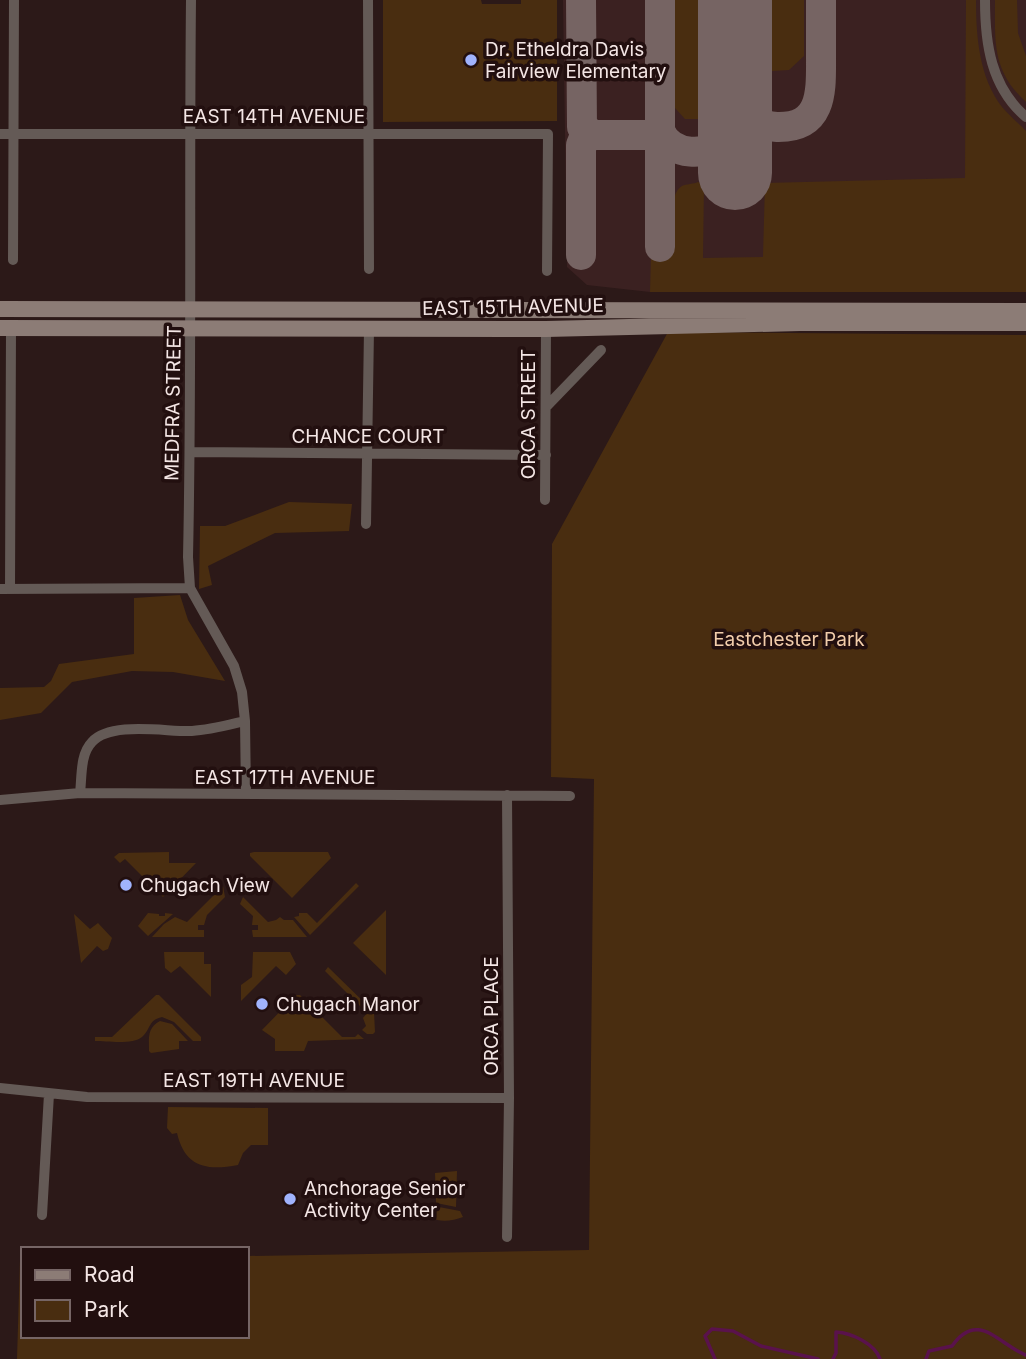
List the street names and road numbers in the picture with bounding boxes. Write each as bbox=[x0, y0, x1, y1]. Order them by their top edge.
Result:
street label: EAST 14TH AVENUE bbox=[183, 105, 365, 128]
street label: EAST 15TH AVENUE bbox=[422, 294, 604, 320]
street label: MEDFRA STREET bbox=[160, 325, 186, 481]
street label: ORCA STREET bbox=[517, 349, 540, 479]
street label: CHANCE COURT bbox=[291, 425, 445, 448]
street label: EAST 17TH AVENUE bbox=[195, 766, 375, 789]
street label: ORCA PLACE bbox=[480, 956, 503, 1076]
street label: EAST 19TH AVENUE bbox=[163, 1069, 345, 1092]

